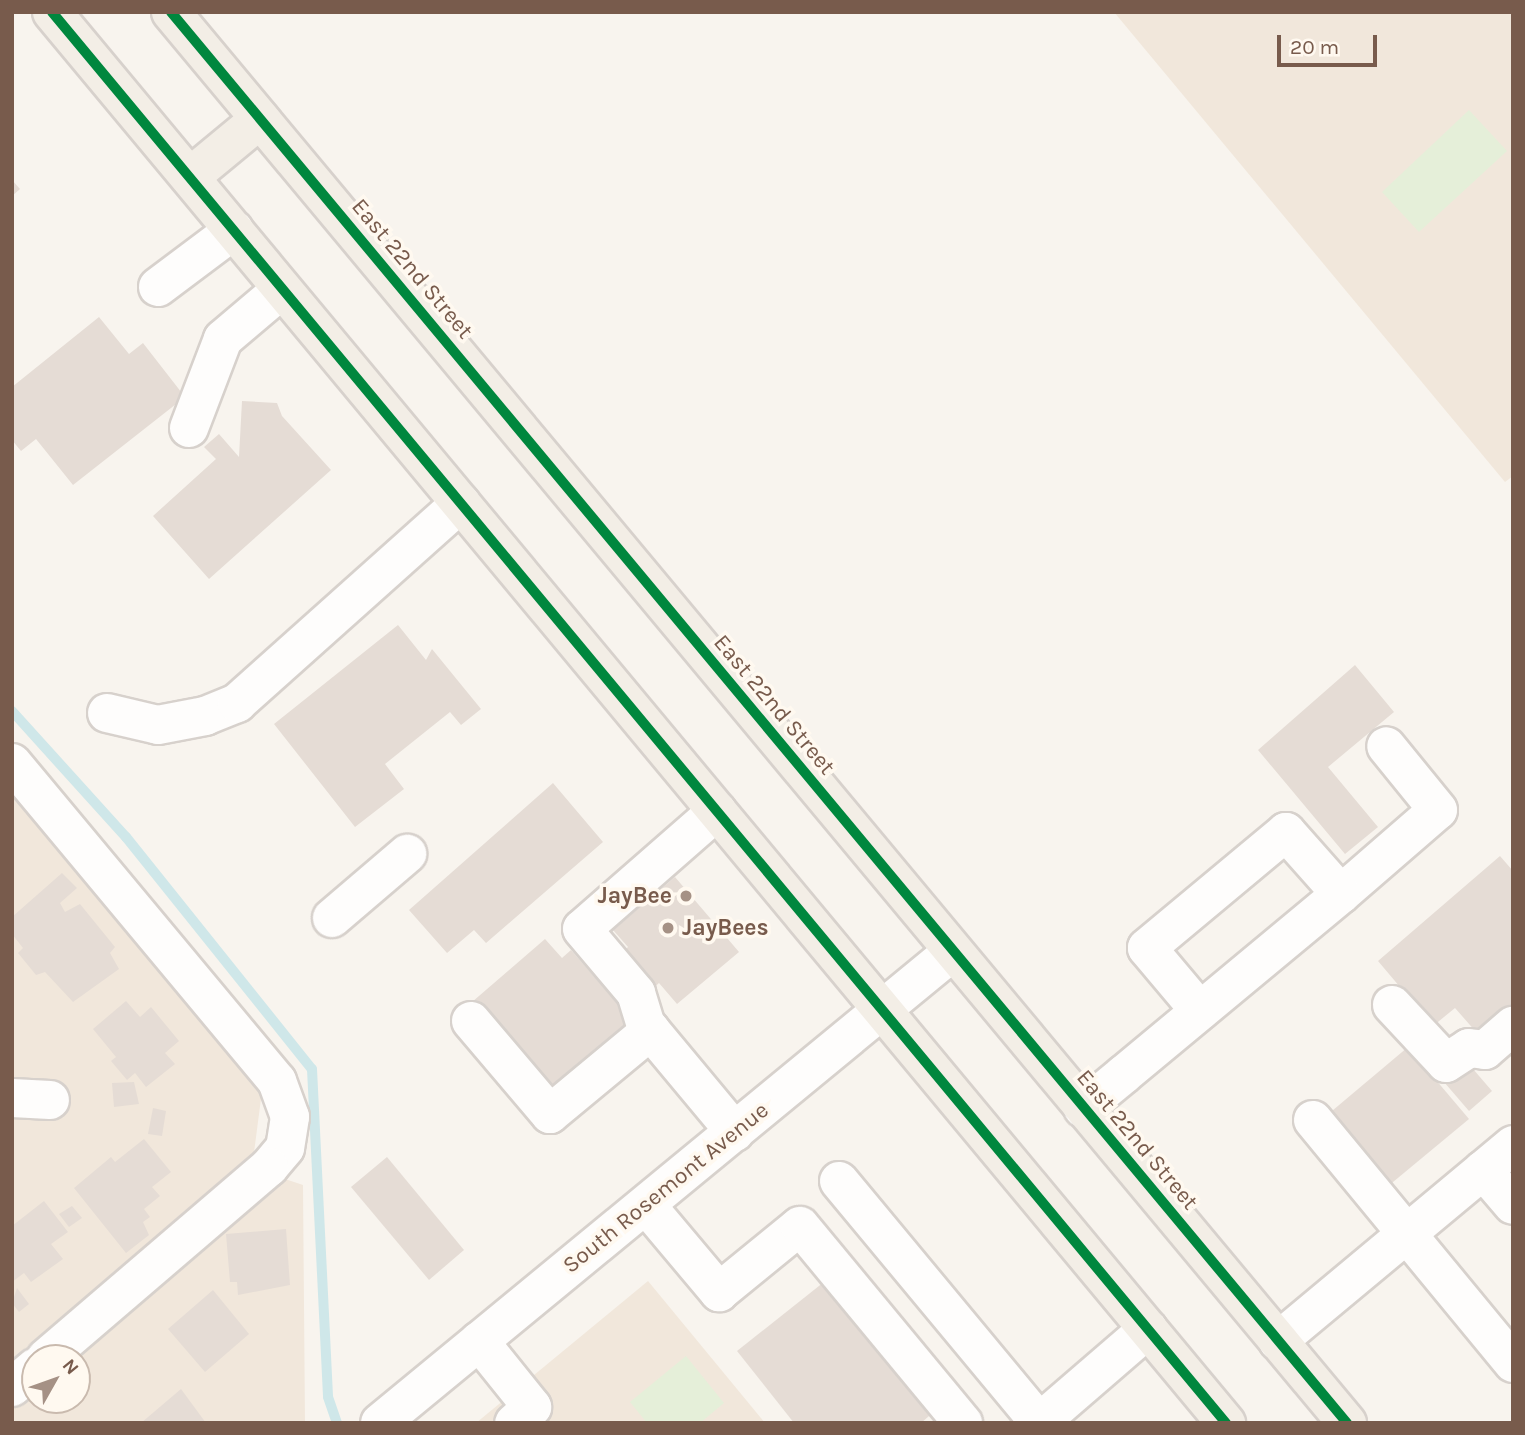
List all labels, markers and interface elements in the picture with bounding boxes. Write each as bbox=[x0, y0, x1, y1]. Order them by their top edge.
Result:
scale bar bbox=[1280, 21, 1380, 65]
text: 20 m bbox=[1290, 35, 1339, 59]
street label: East 22nd Street bbox=[345, 193, 479, 345]
street label: East 22nd Street bbox=[707, 629, 841, 781]
place label: JayBee bbox=[597, 882, 672, 910]
marker: JayBee bbox=[678, 888, 694, 904]
place label: JayBees bbox=[682, 914, 769, 942]
marker: JayBees bbox=[660, 920, 676, 936]
street label: East 22nd Street bbox=[1070, 1064, 1204, 1216]
street label: South Rosemont Avenue bbox=[558, 1096, 774, 1280]
north arrow bbox=[21, 1344, 91, 1414]
text: N bbox=[58, 1354, 83, 1379]

